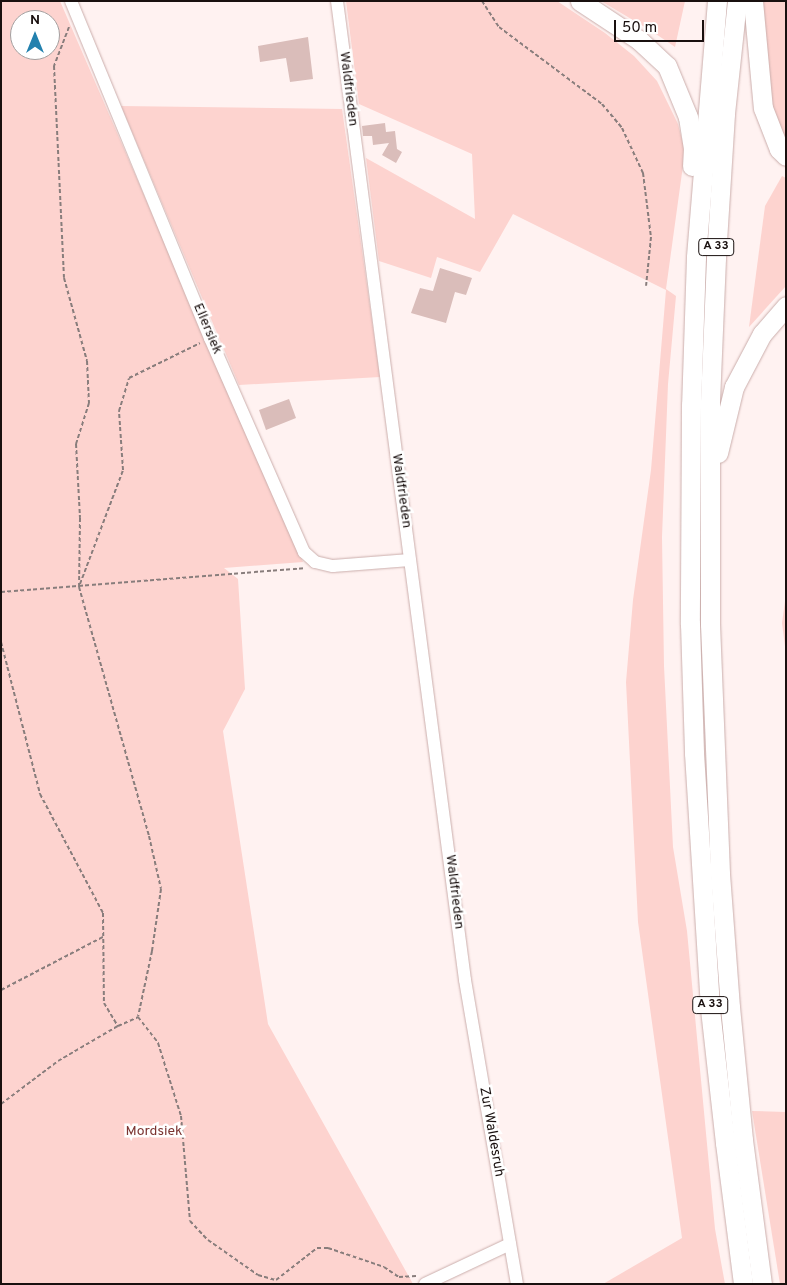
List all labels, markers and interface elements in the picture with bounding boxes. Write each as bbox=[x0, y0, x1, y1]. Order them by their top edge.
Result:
north arrow bbox=[10, 10, 60, 60]
scale bar bbox=[617, 10, 707, 42]
text: N bbox=[30, 12, 40, 29]
text: 50 m bbox=[622, 19, 657, 38]
street label: Waldfrieden bbox=[335, 51, 361, 127]
road number: A 33 bbox=[697, 238, 735, 256]
street label: Ellersiek bbox=[189, 301, 225, 357]
street label: Waldfrieden bbox=[387, 453, 415, 529]
street label: Waldfrieden bbox=[441, 854, 467, 930]
road number: A 33 bbox=[691, 996, 729, 1014]
street label: Zur Waldesruh bbox=[475, 1086, 507, 1178]
park label: Mordsiek bbox=[125, 1124, 183, 1140]

